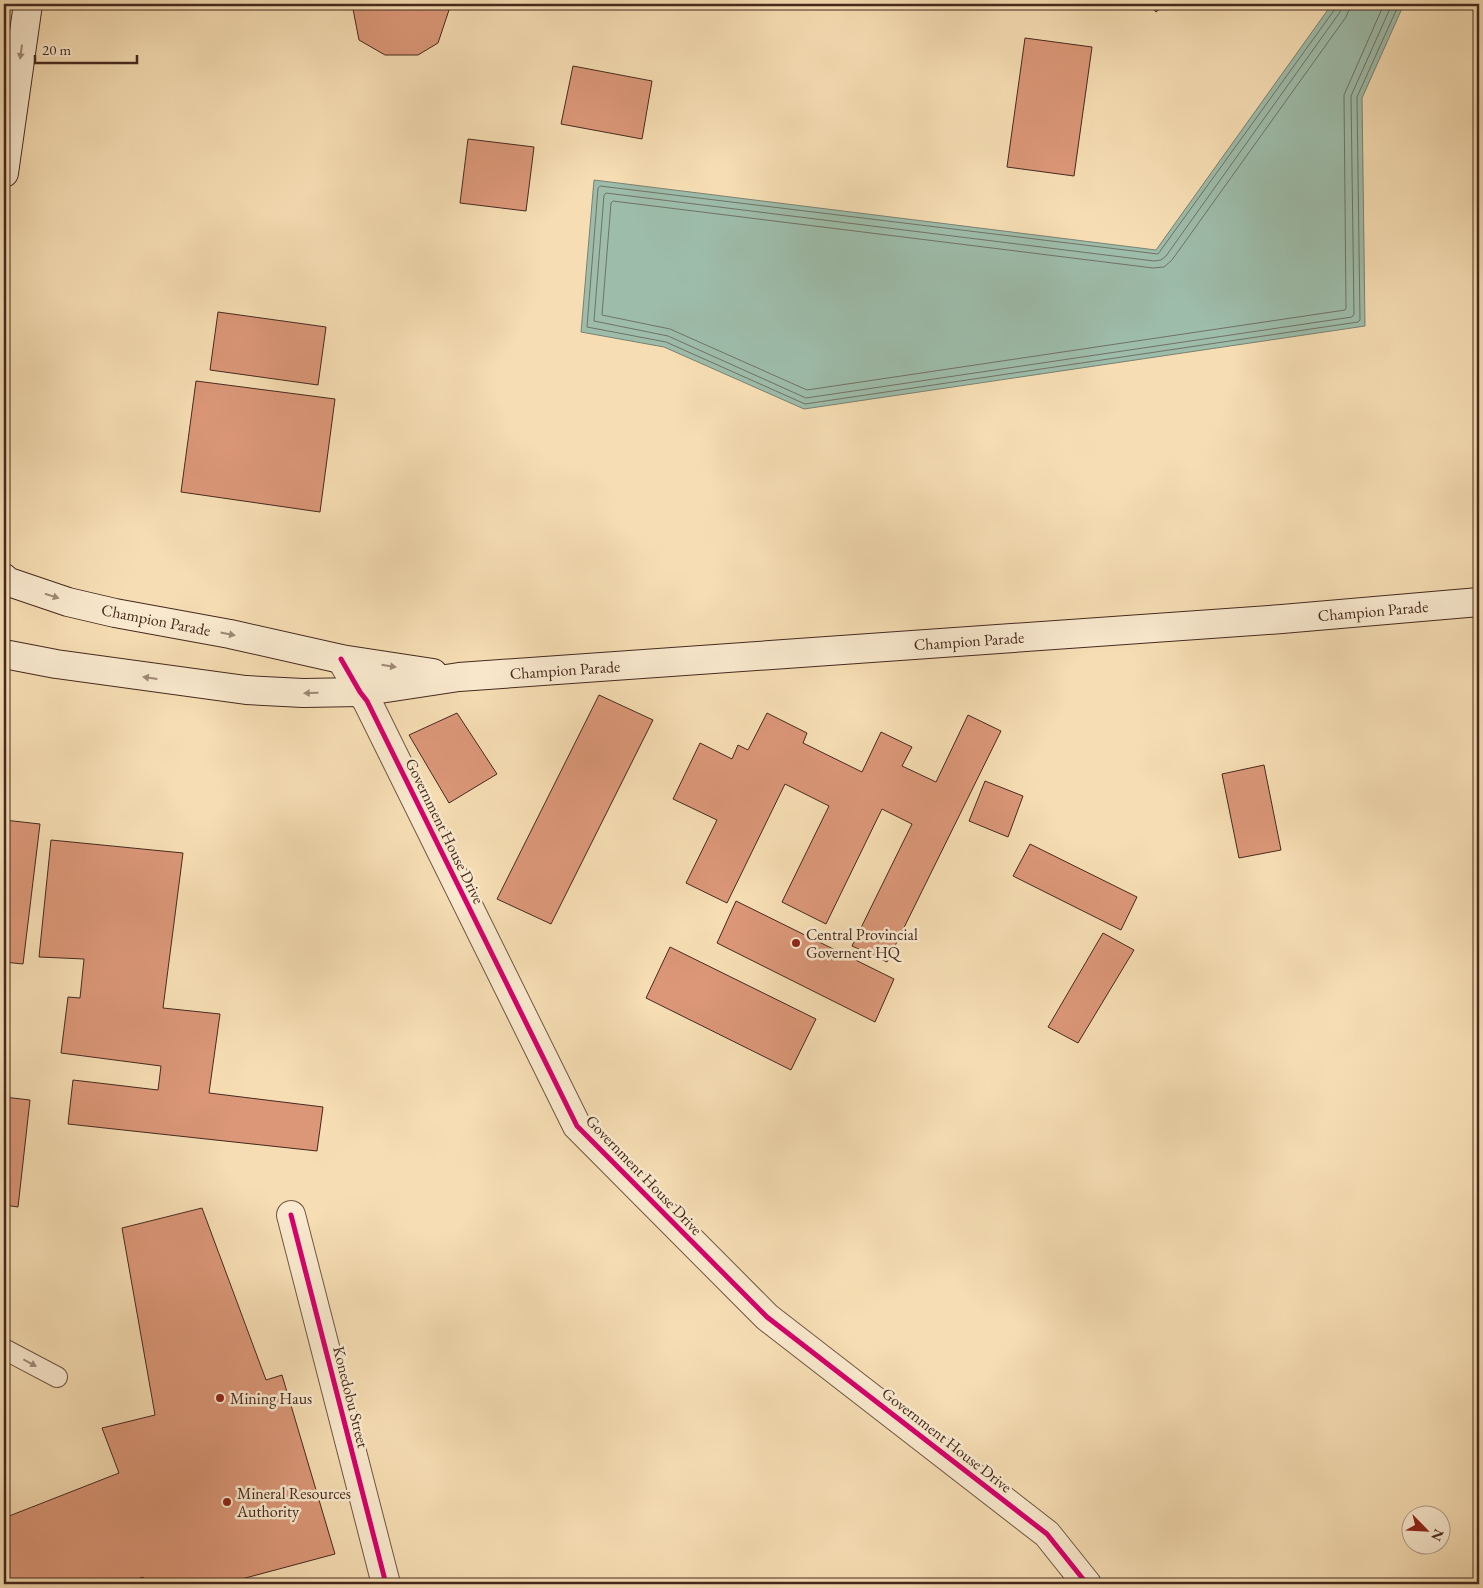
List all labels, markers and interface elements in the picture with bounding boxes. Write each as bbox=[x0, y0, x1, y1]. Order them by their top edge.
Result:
scale bar bbox=[35, 32, 138, 64]
text: 20 m bbox=[42, 40, 71, 59]
one-way arrow bbox=[17, 44, 25, 60]
one-way arrow bbox=[45, 593, 60, 601]
street label: Champion Parade bbox=[1317, 596, 1429, 626]
street label: Champion Parade bbox=[100, 599, 212, 641]
street label: Champion Parade bbox=[913, 627, 1025, 655]
one-way arrow bbox=[221, 630, 237, 638]
street label: Champion Parade bbox=[509, 656, 621, 684]
one-way arrow bbox=[381, 663, 397, 671]
one-way arrow bbox=[141, 674, 157, 682]
one-way arrow bbox=[303, 689, 319, 697]
street label: Government House Drive bbox=[401, 755, 489, 907]
place label: Central Provincial Governent HQ bbox=[806, 924, 918, 963]
marker: Central Provincial Governent HQ bbox=[790, 937, 802, 949]
street label: Government House Drive bbox=[581, 1110, 707, 1240]
street label: Konedobu Street bbox=[328, 1344, 374, 1450]
one-way arrow bbox=[23, 1359, 38, 1367]
street label: Government House Drive bbox=[878, 1383, 1016, 1497]
place label: Mining Haus bbox=[230, 1388, 312, 1409]
marker: Mining Haus bbox=[214, 1392, 226, 1404]
place label: Mineral Resources Authority bbox=[236, 1483, 351, 1522]
marker: Mineral Resources Authority bbox=[221, 1496, 233, 1508]
north arrow bbox=[1400, 1506, 1450, 1556]
text: N bbox=[1427, 1526, 1448, 1545]

